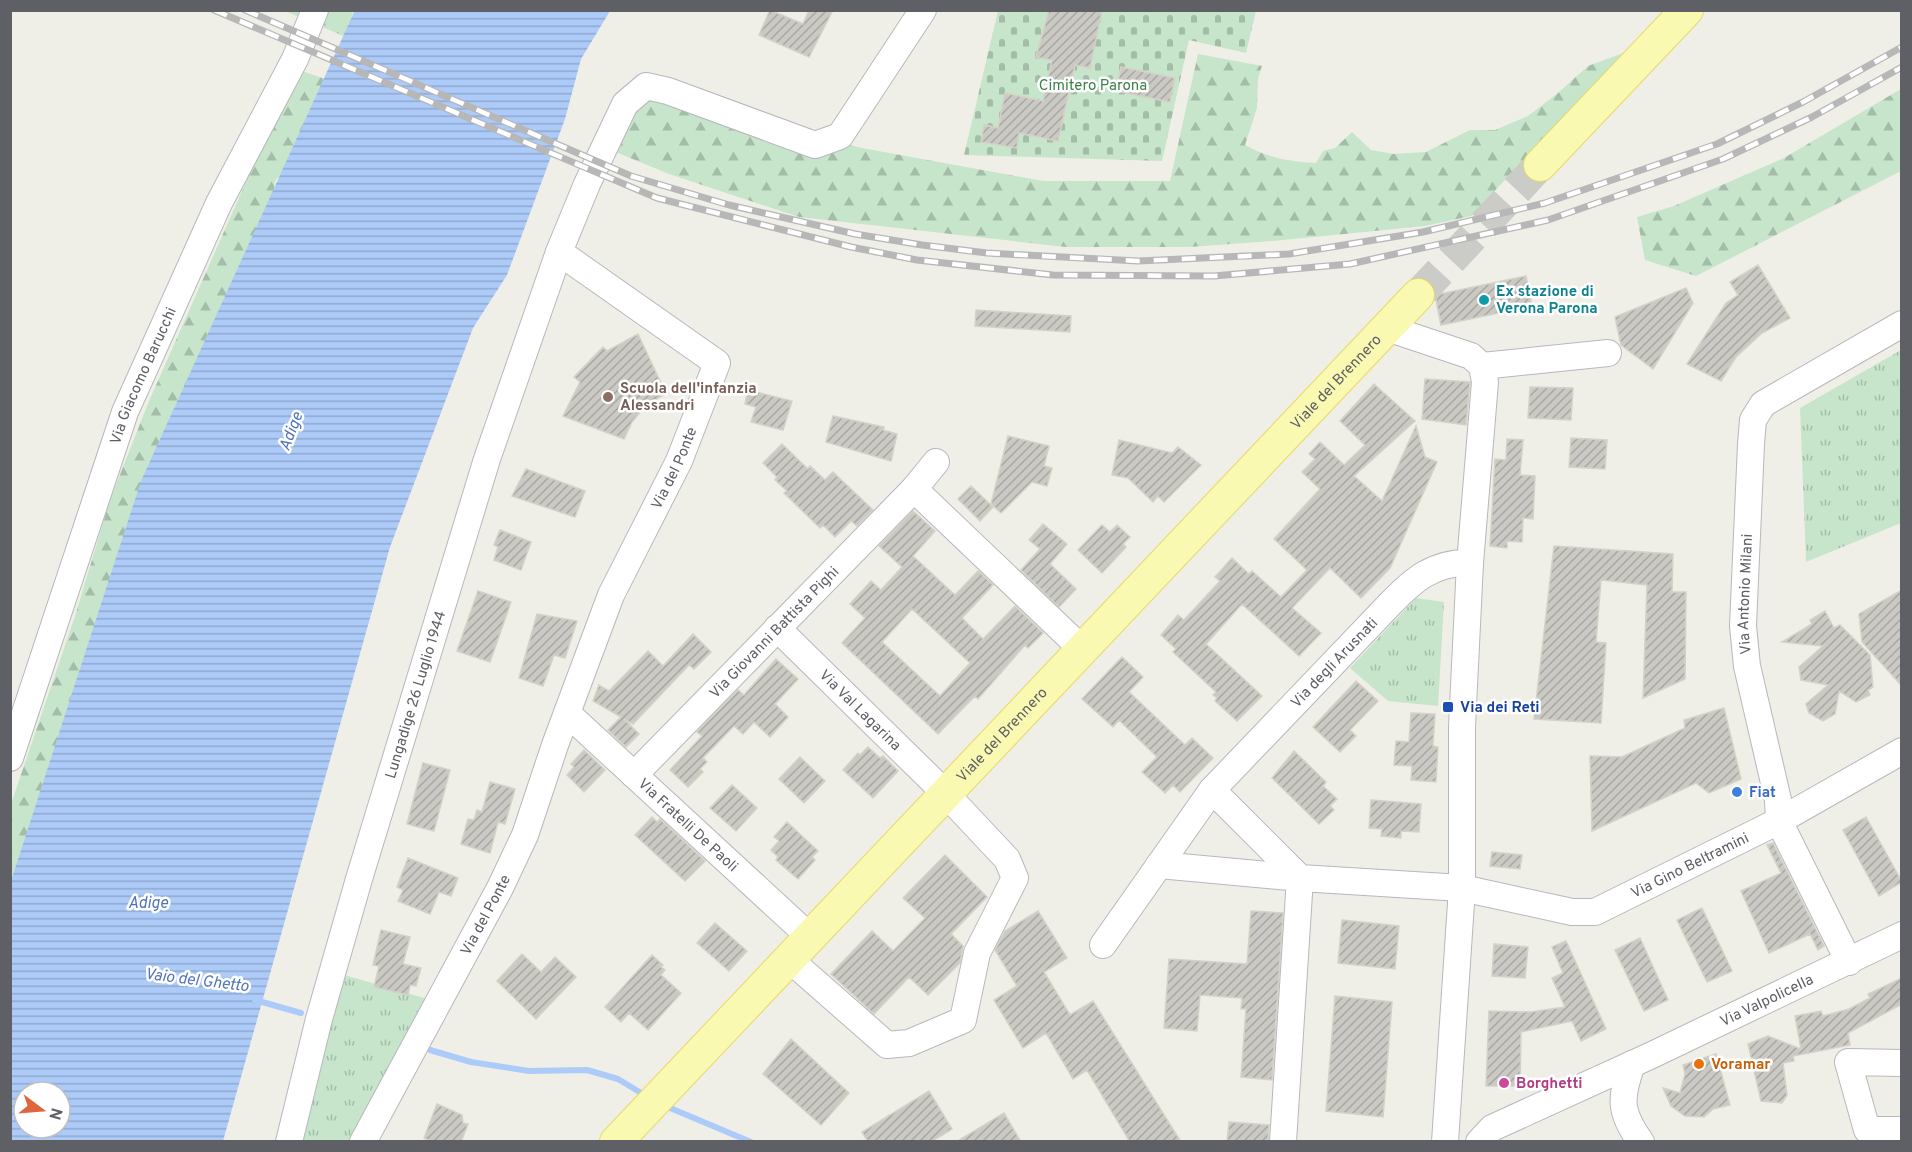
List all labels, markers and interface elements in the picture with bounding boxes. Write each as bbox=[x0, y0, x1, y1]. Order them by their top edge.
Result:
park label: Cimitero Parona bbox=[1039, 77, 1147, 96]
place label: Ex stazione di Verona Parona bbox=[1496, 283, 1598, 319]
marker: Ex stazione di Verona Parona bbox=[1477, 293, 1491, 307]
street label: Via Giacomo Barucchi bbox=[107, 305, 182, 447]
street label: Viale del Brennero bbox=[1287, 331, 1386, 434]
place label: Scuola dell'infanzia Alessandri bbox=[620, 380, 757, 416]
marker: Scuola dell'infanzia Alessandri bbox=[601, 390, 615, 404]
water label: Adige bbox=[275, 409, 309, 454]
street label: Via del Ponte bbox=[648, 425, 702, 513]
street label: Via Antonio Milani bbox=[1735, 533, 1758, 655]
street label: Via Giovanni Battista Pighi bbox=[706, 563, 844, 703]
street label: Lungadige 26 Luglio 1944 bbox=[382, 609, 451, 781]
street label: Via degli Arusnati bbox=[1288, 614, 1383, 713]
street label: Via Val Lagarina bbox=[814, 667, 904, 756]
street label: Viale del Brennero bbox=[953, 684, 1052, 787]
place label: Via dei Reti bbox=[1460, 699, 1540, 718]
marker: Via dei Reti bbox=[1441, 700, 1455, 714]
street label: Via Fratelli De Paoli bbox=[633, 775, 741, 877]
place label: Fiat bbox=[1749, 784, 1776, 803]
marker: Fiat bbox=[1730, 785, 1744, 799]
street label: Via Gino Beltramini bbox=[1628, 829, 1753, 904]
street label: Via del Ponte bbox=[457, 872, 516, 959]
water label: Adige bbox=[128, 894, 169, 914]
water label: Vaio del Ghetto bbox=[144, 965, 250, 997]
street label: Via Valpolicella bbox=[1717, 971, 1817, 1032]
place label: Voramar bbox=[1711, 1056, 1771, 1075]
marker: Voramar bbox=[1692, 1057, 1706, 1071]
place label: Borghetti bbox=[1516, 1075, 1582, 1094]
marker: Borghetti bbox=[1497, 1076, 1511, 1090]
north arrow bbox=[12, 1080, 72, 1140]
text: N bbox=[43, 1105, 66, 1122]

